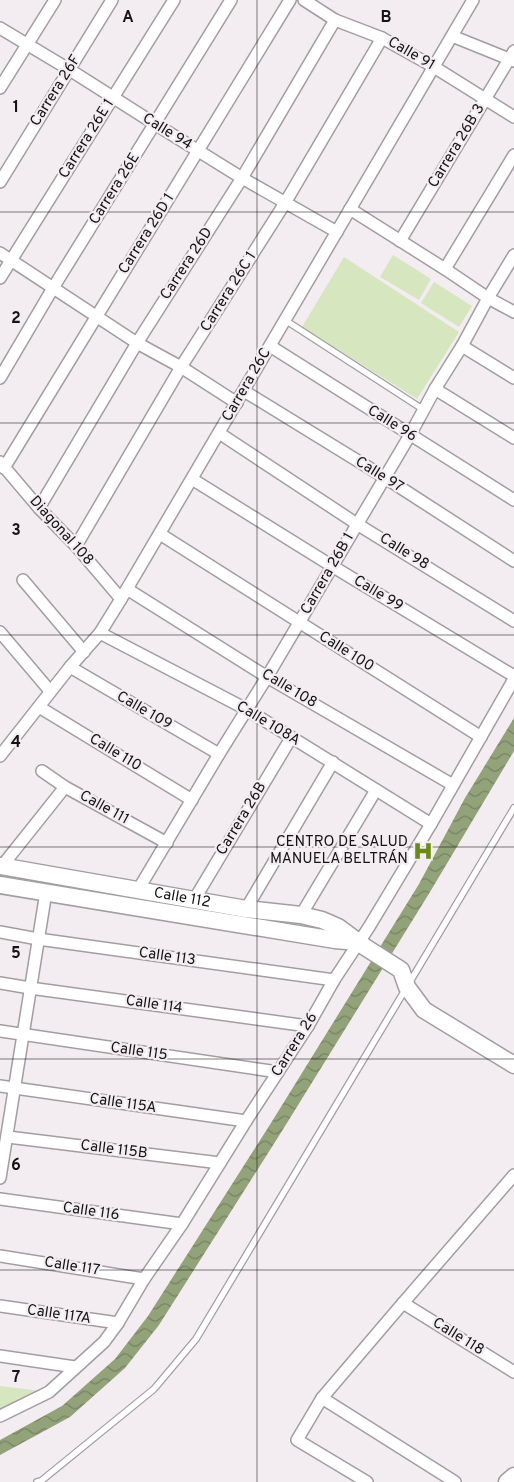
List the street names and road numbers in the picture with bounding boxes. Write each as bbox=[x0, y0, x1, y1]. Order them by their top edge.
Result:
street label: Calle 91 bbox=[384, 33, 438, 75]
street label: Carrera 26F bbox=[27, 52, 85, 130]
street label: Carrera 26E 1 bbox=[55, 96, 119, 182]
street label: Carrera 26B 3 bbox=[424, 101, 490, 191]
street label: Calle 94 bbox=[139, 109, 195, 155]
street label: Carrera 26E bbox=[85, 149, 145, 229]
street label: Carrera 26D 1 bbox=[115, 190, 179, 278]
street label: Carrera 26D bbox=[157, 224, 217, 304]
street label: Carrera 26C 1 bbox=[197, 248, 261, 336]
street label: Carrera 26C bbox=[218, 345, 276, 425]
street label: Calle 96 bbox=[364, 401, 420, 447]
street label: Calle 97 bbox=[351, 453, 407, 497]
street label: Diagonal 108 bbox=[25, 492, 97, 570]
street label: Calle 98 bbox=[376, 529, 432, 575]
street label: Carrera 26B 1 bbox=[297, 530, 359, 618]
street label: Calle 99 bbox=[350, 572, 406, 616]
street label: Calle 100 bbox=[315, 628, 377, 676]
street label: Calle 108 bbox=[258, 665, 320, 713]
street label: Calle 109 bbox=[113, 687, 175, 735]
street label: Calle 108A bbox=[232, 697, 304, 751]
street label: Calle 110 bbox=[85, 730, 145, 776]
street label: Carrera 26B bbox=[213, 779, 271, 859]
street label: Calle 111 bbox=[76, 787, 132, 829]
street label: Calle 112 bbox=[152, 884, 212, 912]
street label: Calle 113 bbox=[137, 944, 197, 970]
street label: Calle 114 bbox=[124, 992, 184, 1018]
street label: Carrera 26 bbox=[268, 1009, 322, 1081]
street label: Calle 115 bbox=[109, 1039, 169, 1065]
street label: Calle 115A bbox=[88, 1090, 158, 1118]
street label: Calle 115B bbox=[79, 1136, 149, 1164]
street label: Calle 116 bbox=[61, 1199, 121, 1225]
street label: Calle 117 bbox=[43, 1253, 101, 1281]
street label: Calle 117A bbox=[26, 1301, 92, 1329]
street label: Calle 118 bbox=[429, 1314, 487, 1360]

